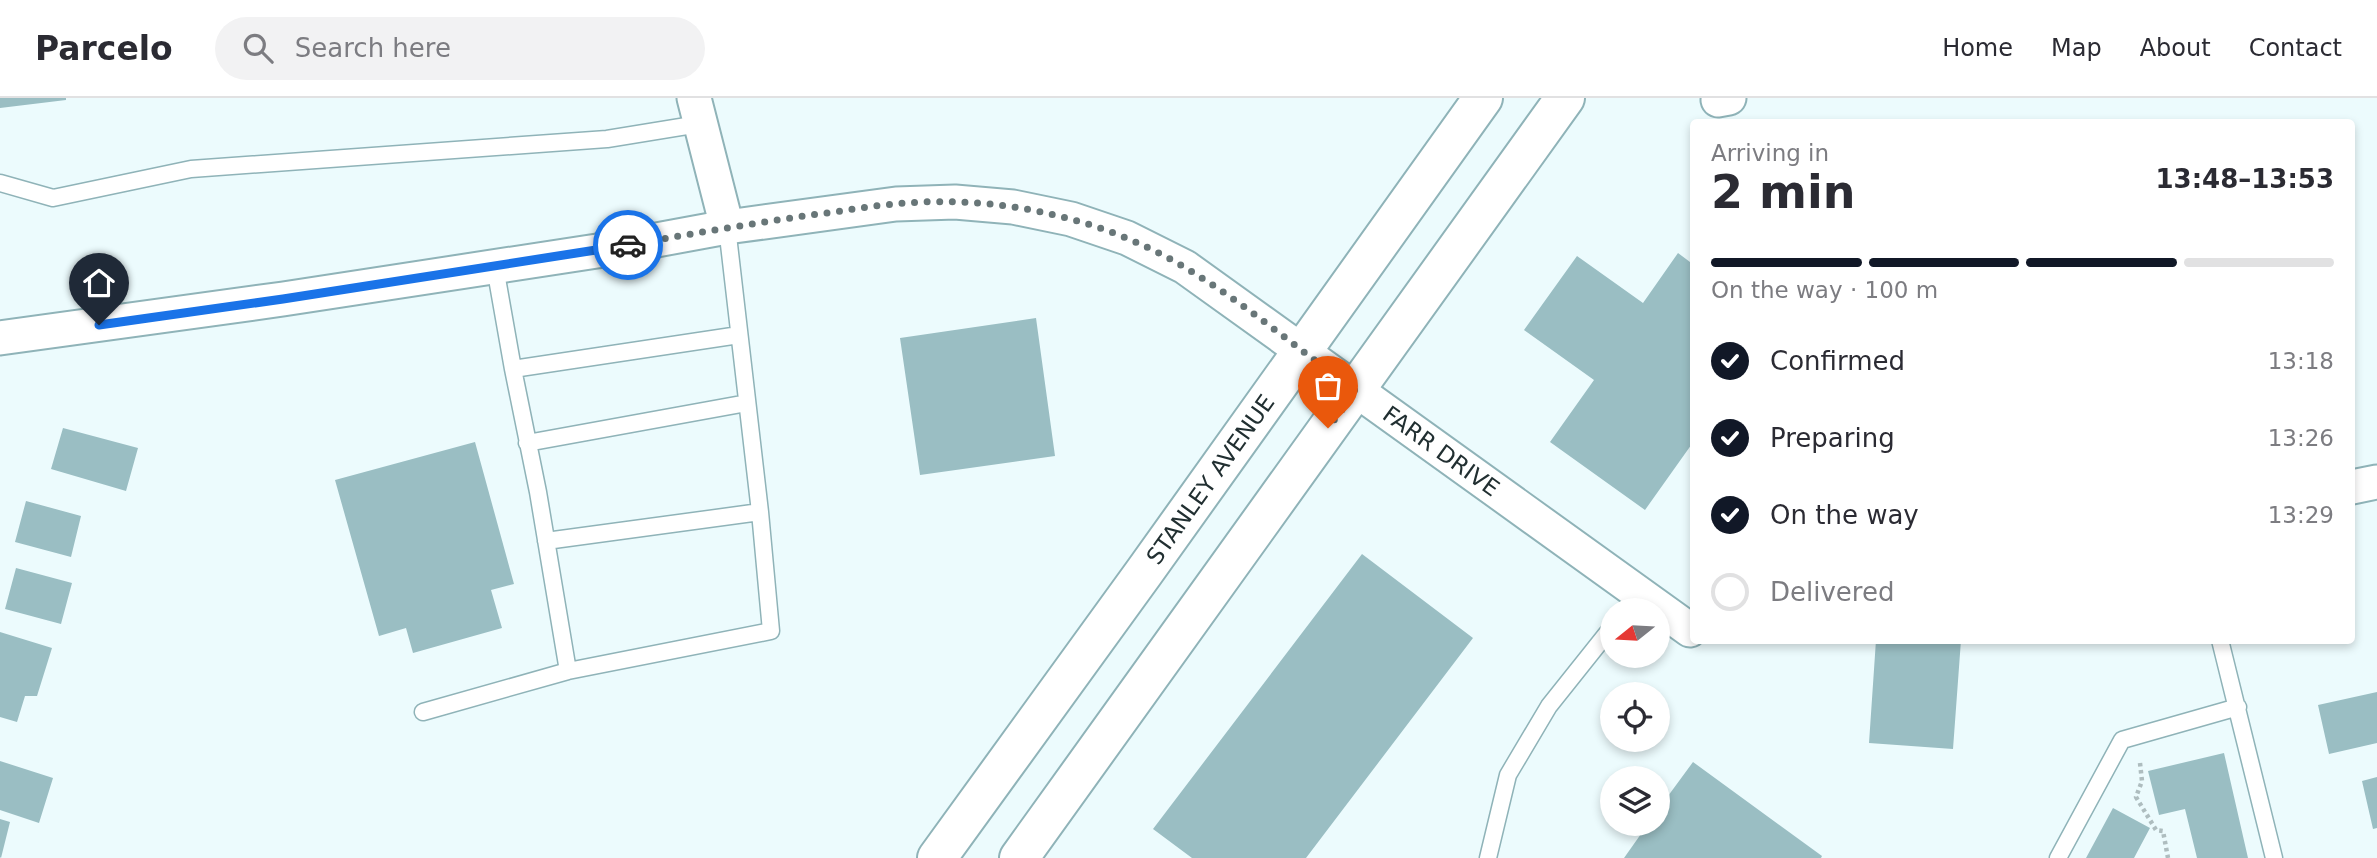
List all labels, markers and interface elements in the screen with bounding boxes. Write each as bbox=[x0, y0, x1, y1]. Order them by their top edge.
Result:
search box bbox=[215, 17, 705, 80]
text: Parcelo bbox=[35, 29, 173, 68]
icon: search bbox=[239, 29, 277, 67]
text: Search here bbox=[295, 33, 451, 63]
text: Home bbox=[1942, 34, 2013, 62]
text: Map bbox=[2051, 34, 2102, 62]
text: About bbox=[2140, 34, 2211, 62]
text: Contact bbox=[2249, 34, 2342, 62]
text: Arriving in bbox=[1711, 140, 1829, 166]
text: 13:48–13:53 bbox=[2155, 164, 2334, 194]
text: 2 min bbox=[1711, 165, 1855, 219]
courier bbox=[593, 210, 663, 280]
icon: car bbox=[609, 226, 647, 264]
pin bbox=[69, 253, 129, 325]
icon: home bbox=[80, 264, 118, 302]
text: On the way · 100 m bbox=[1711, 277, 1938, 303]
icon: check bbox=[1711, 342, 1749, 380]
text: Confirmed bbox=[1770, 346, 1905, 376]
text: 13:18 bbox=[2268, 348, 2334, 374]
pin bbox=[1298, 356, 1358, 428]
icon: bag bbox=[1309, 367, 1347, 405]
street label: STANLEY AVENUE bbox=[1141, 390, 1280, 569]
street label: FARR DRIVE bbox=[1378, 401, 1504, 502]
icon: check bbox=[1711, 419, 1749, 457]
text: Preparing bbox=[1770, 423, 1895, 453]
text: 13:26 bbox=[2268, 425, 2334, 451]
icon: check bbox=[1711, 496, 1749, 534]
text: On the way bbox=[1770, 500, 1919, 530]
text: 13:29 bbox=[2268, 502, 2334, 528]
text: Delivered bbox=[1770, 577, 1894, 607]
north arrow bbox=[1600, 598, 1670, 668]
map controls bbox=[1600, 598, 1670, 836]
button: locate bbox=[1600, 682, 1670, 752]
button: layers bbox=[1600, 766, 1670, 836]

